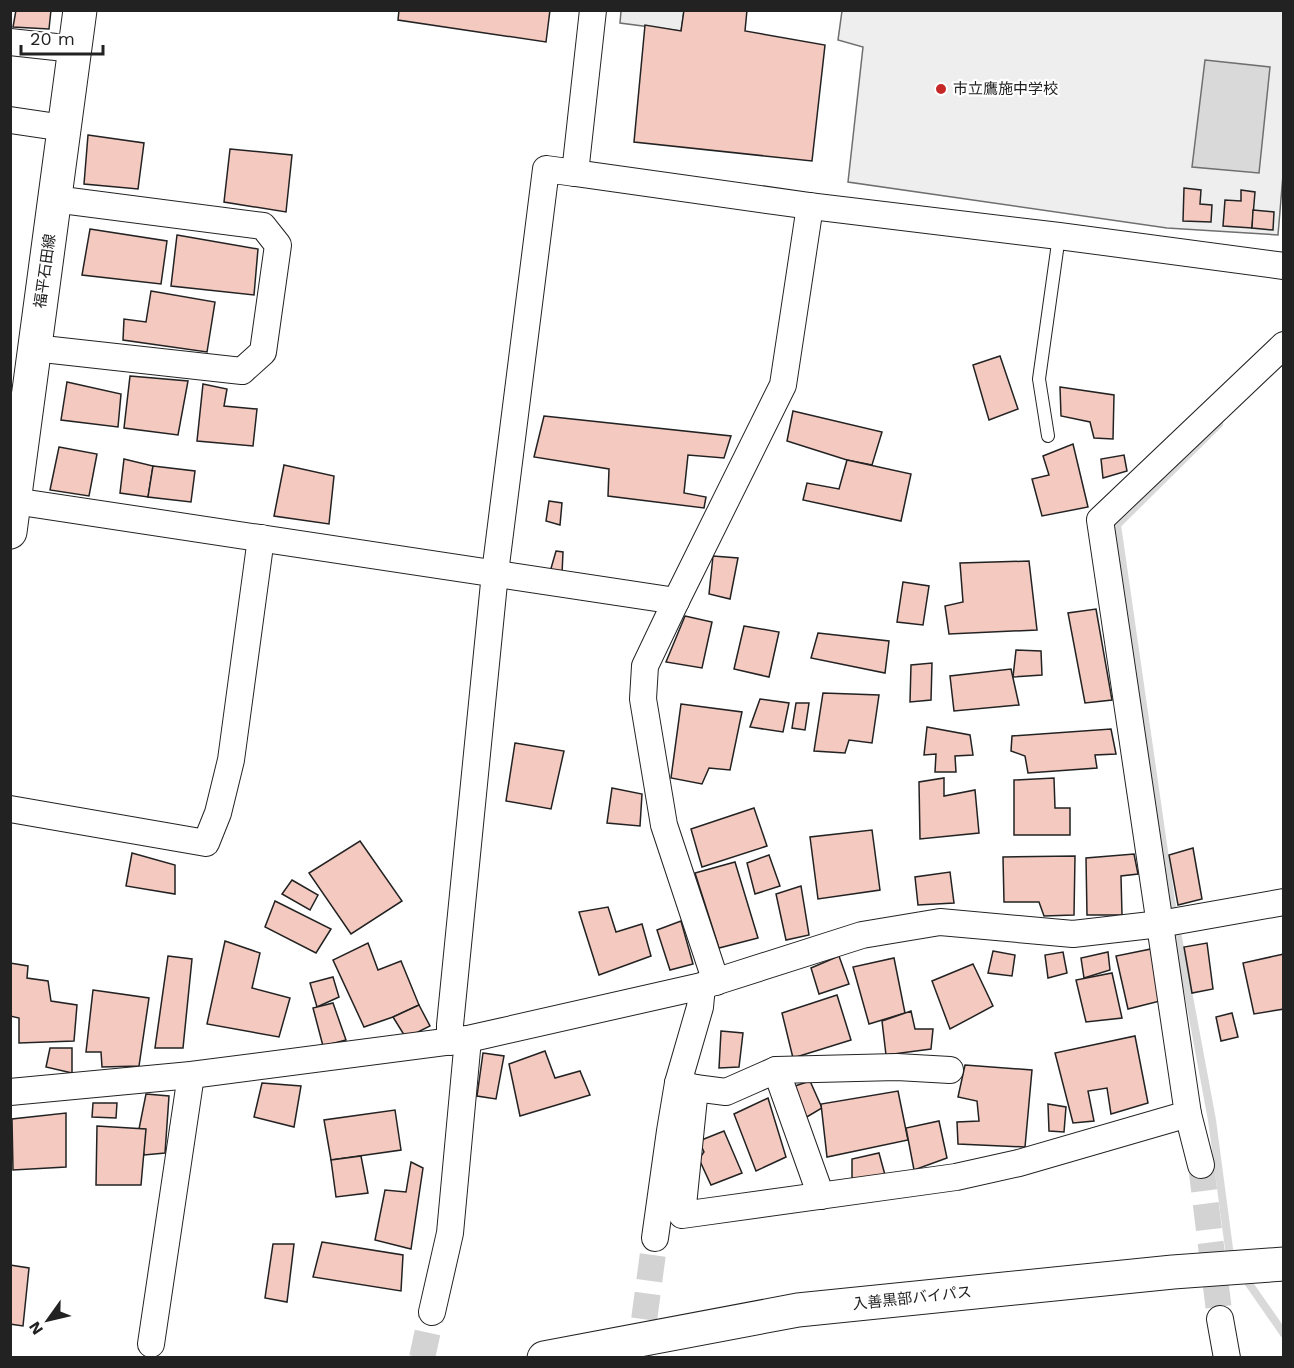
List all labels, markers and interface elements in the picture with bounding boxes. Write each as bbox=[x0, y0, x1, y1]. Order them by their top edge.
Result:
scale bar bbox=[21, 18, 104, 56]
text: 20 m bbox=[30, 28, 75, 49]
place label: 市立鷹施中学校 bbox=[953, 80, 1058, 98]
marker: 市立鷹施中学校 bbox=[934, 82, 948, 96]
street label: 福平石田線 bbox=[31, 233, 59, 309]
street label: 入善黒部バイパス bbox=[852, 1283, 972, 1313]
north arrow bbox=[18, 1290, 78, 1350]
text: N bbox=[25, 1318, 47, 1338]

